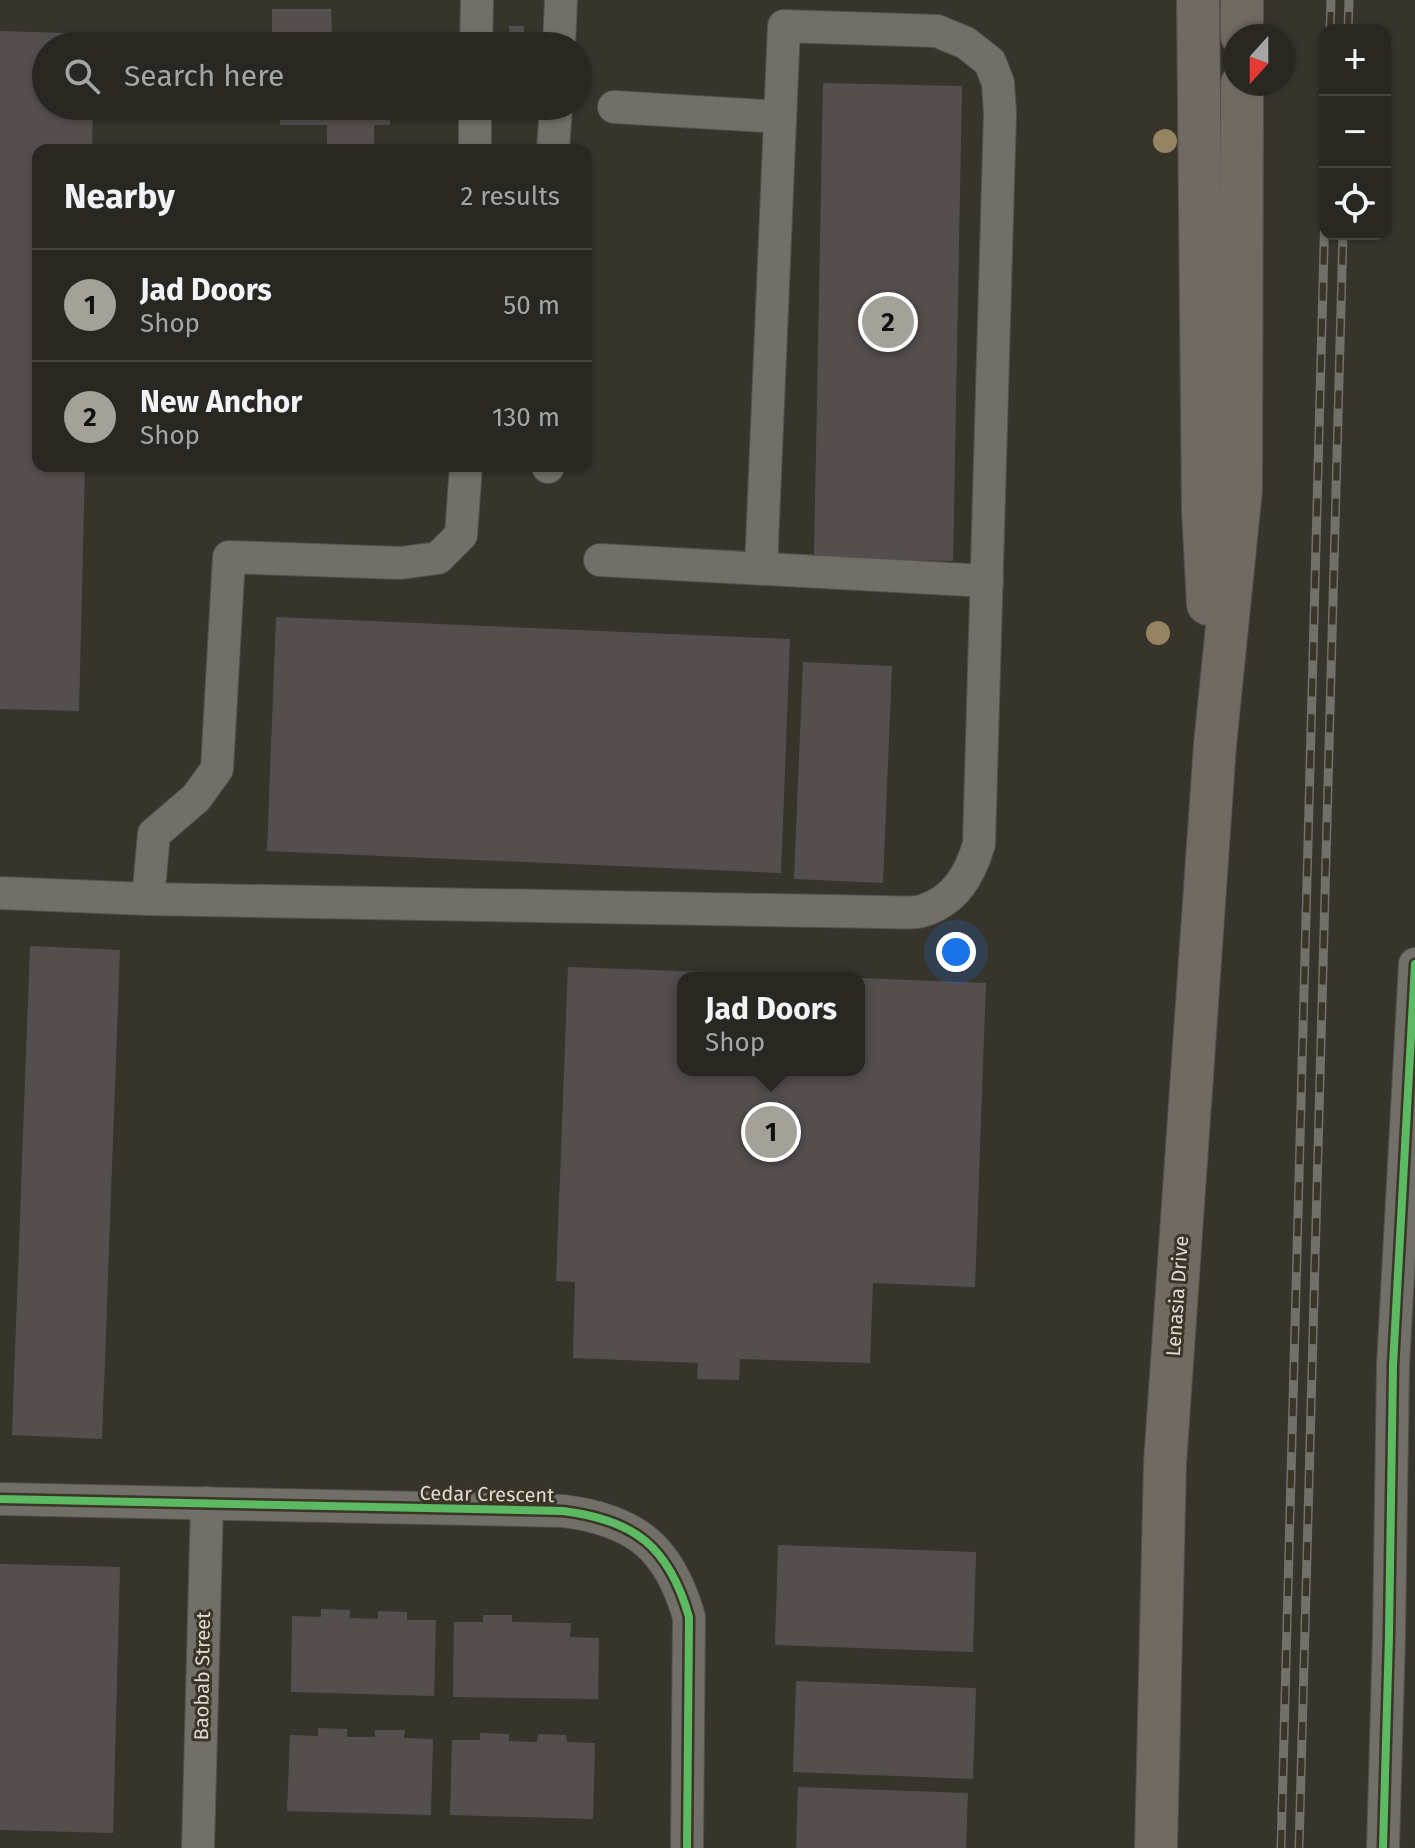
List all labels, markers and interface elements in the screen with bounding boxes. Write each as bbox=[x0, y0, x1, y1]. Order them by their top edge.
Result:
north arrow bbox=[1223, 24, 1295, 96]
map controls bbox=[1319, 24, 1391, 240]
button: + bbox=[1319, 24, 1391, 96]
search box bbox=[32, 32, 592, 120]
icon: search bbox=[60, 54, 104, 98]
text: Search here bbox=[124, 58, 284, 94]
button: − bbox=[1319, 96, 1391, 168]
button: locate bbox=[1319, 168, 1391, 240]
text: Nearby bbox=[64, 176, 175, 217]
text: 2 results bbox=[460, 181, 560, 212]
text: Jad Doors bbox=[140, 272, 272, 308]
text: 1 bbox=[84, 290, 96, 321]
text: 50 m bbox=[503, 290, 560, 321]
pin: 2 bbox=[862, 292, 914, 352]
text: Shop bbox=[140, 308, 200, 339]
text: New Anchor bbox=[140, 384, 302, 420]
text: 2 bbox=[83, 402, 97, 433]
text: 130 m bbox=[492, 402, 560, 433]
text: Shop bbox=[140, 420, 200, 451]
your location bbox=[936, 932, 976, 972]
popup bbox=[677, 972, 865, 1076]
text: Jad Doors bbox=[705, 991, 837, 1027]
text: Shop bbox=[705, 1027, 765, 1058]
pin: 1 bbox=[745, 1102, 797, 1162]
street label: Lenasia Drive bbox=[1161, 1235, 1193, 1357]
street label: Cedar Crescent bbox=[419, 1481, 555, 1507]
street label: Baobab Street bbox=[189, 1611, 215, 1741]

